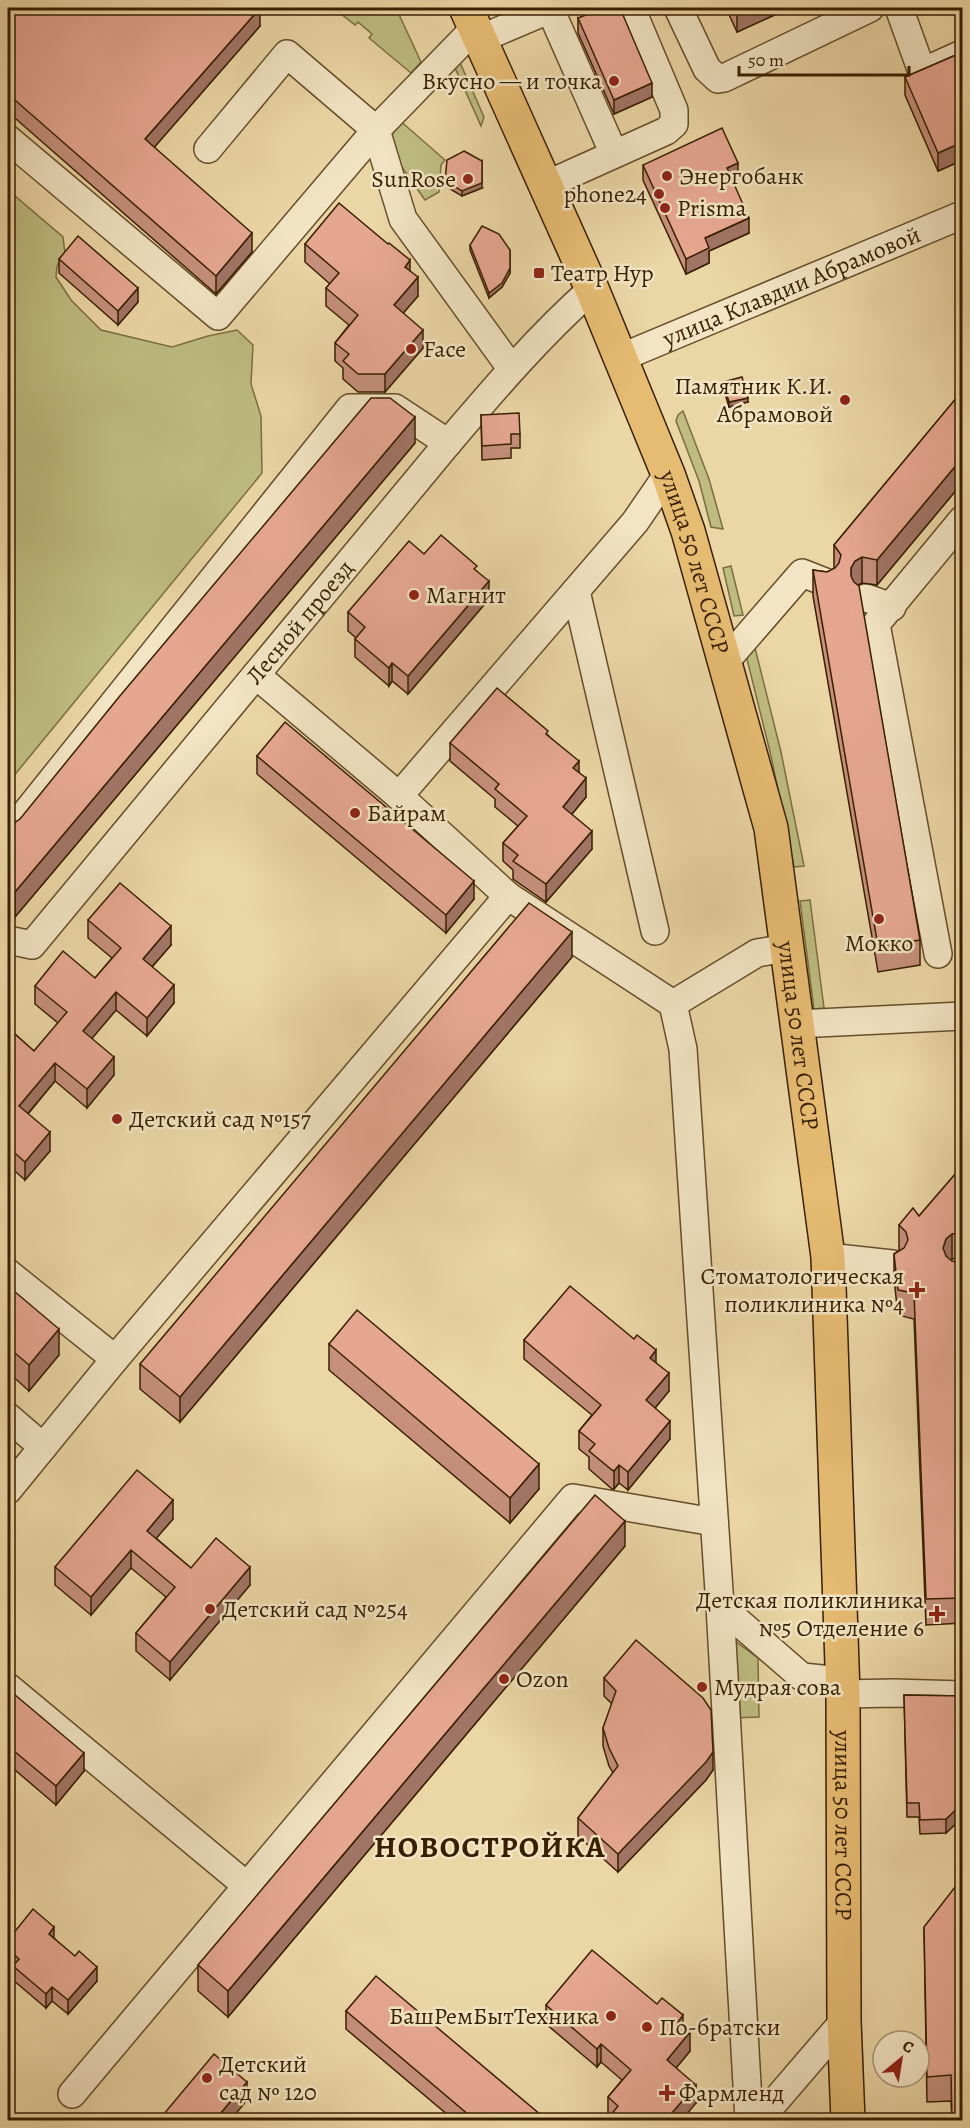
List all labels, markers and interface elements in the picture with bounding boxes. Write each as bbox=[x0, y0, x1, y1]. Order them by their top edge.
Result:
scale bar bbox=[739, 39, 908, 77]
text: 50 m bbox=[748, 48, 784, 72]
place label: Вкусно — и точка bbox=[422, 65, 602, 97]
marker: Вкусно — и точка bbox=[607, 74, 621, 88]
place label: Энергобанк bbox=[679, 160, 804, 192]
place label: SunRose bbox=[371, 163, 456, 195]
marker: Энергобанк bbox=[660, 169, 674, 183]
marker: SunRose bbox=[461, 172, 475, 186]
place label: phone24 bbox=[563, 178, 647, 210]
marker: phone24 bbox=[652, 187, 666, 201]
place label: Prisma bbox=[677, 192, 748, 224]
marker: Prisma bbox=[658, 201, 672, 215]
street label: улица Клавдии Абрамовой bbox=[657, 218, 925, 355]
place label: Театр Нур bbox=[551, 257, 654, 289]
marker: Театр Нур bbox=[532, 266, 546, 280]
place label: Face bbox=[423, 333, 466, 365]
marker: Face bbox=[404, 342, 418, 356]
place label: Памятник К.И. Абрамовой bbox=[675, 370, 833, 430]
marker: Памятник К.И. Абрамовой bbox=[838, 393, 852, 407]
street label: улица 50 лет СССР bbox=[652, 465, 738, 657]
street label: Лесной проезд bbox=[239, 553, 361, 691]
place label: Магнит bbox=[426, 579, 506, 611]
marker: Магнит bbox=[407, 588, 421, 602]
place label: Байрам bbox=[367, 797, 446, 829]
marker: Байрам bbox=[348, 806, 362, 820]
marker: Мокко bbox=[872, 912, 886, 926]
place label: Мокко bbox=[845, 927, 913, 959]
street label: улица 50 лет СССР bbox=[770, 938, 827, 1132]
place label: Детский сад №157 bbox=[129, 1103, 312, 1135]
marker: Детский сад №157 bbox=[110, 1112, 124, 1126]
place label: Стоматологическая поликлиника №4 bbox=[701, 1260, 904, 1320]
marker: Стоматологическая поликлиника №4 bbox=[908, 1281, 926, 1299]
place label: Детская поликлиника №5 Отделение 6 bbox=[696, 1584, 924, 1644]
place label: Детский сад №254 bbox=[222, 1593, 408, 1625]
marker: Детский сад №254 bbox=[203, 1602, 217, 1616]
marker: Детская поликлиника №5 Отделение 6 bbox=[928, 1605, 946, 1623]
place label: Ozon bbox=[516, 1663, 569, 1695]
place label: Мудрая сова bbox=[714, 1671, 841, 1703]
marker: Ozon bbox=[497, 1672, 511, 1686]
marker: Мудрая сова bbox=[695, 1680, 709, 1694]
street label: улица 50 лет СССР bbox=[827, 1729, 860, 1920]
district label: НОВОСТРОЙКА bbox=[374, 1827, 606, 1867]
place label: БашРемБытТехника bbox=[389, 2000, 599, 2032]
marker: БашРемБытТехника bbox=[604, 2009, 618, 2023]
place label: По-братски bbox=[659, 2011, 781, 2043]
marker: По-братски bbox=[640, 2020, 654, 2034]
north arrow bbox=[871, 2029, 931, 2089]
text: С bbox=[898, 2035, 918, 2059]
place label: Детский сад № 120 bbox=[219, 2048, 317, 2108]
marker: Детский сад № 120 bbox=[200, 2071, 214, 2085]
place label: Фармленд bbox=[679, 2077, 784, 2109]
marker: Фармленд bbox=[660, 2086, 674, 2100]

